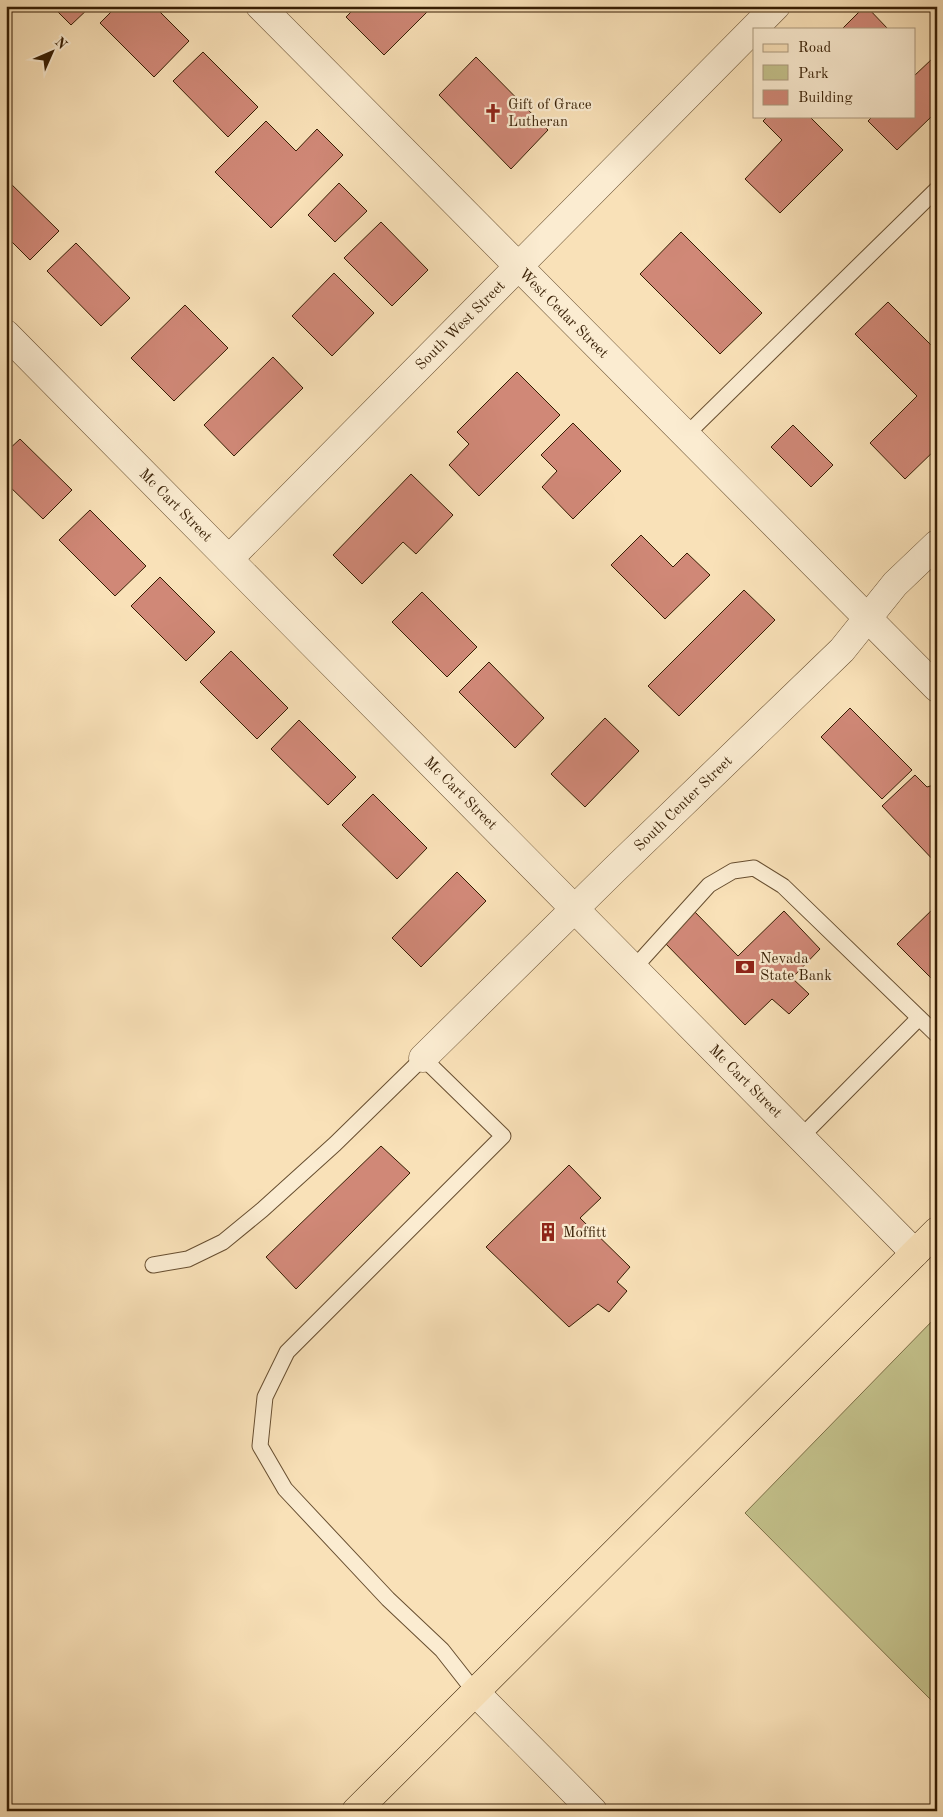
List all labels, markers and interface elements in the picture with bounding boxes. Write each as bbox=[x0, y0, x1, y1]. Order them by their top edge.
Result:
north arrow bbox=[28, 28, 78, 78]
legend bbox=[753, 28, 916, 118]
text: N bbox=[52, 35, 69, 52]
text: Road bbox=[798, 41, 832, 56]
text: Park bbox=[798, 67, 829, 82]
text: Building bbox=[798, 91, 853, 106]
place label: Gift of Grace Lutheran bbox=[508, 98, 592, 130]
church icon: Gift of Grace Lutheran bbox=[482, 102, 504, 124]
street label: West Cedar Street bbox=[515, 266, 611, 362]
street label: South West Street bbox=[413, 278, 509, 374]
street label: Mc Cart Street bbox=[136, 467, 214, 545]
street label: South Center Street bbox=[632, 754, 736, 855]
street label: Mc Cart Street bbox=[421, 755, 499, 833]
place label: Nevada State Bank bbox=[760, 952, 832, 984]
bank icon: Nevada State Bank bbox=[734, 956, 756, 978]
street label: Mc Cart Street bbox=[706, 1043, 784, 1121]
building icon: Moffitt bbox=[537, 1221, 559, 1243]
place label: Moffitt bbox=[563, 1226, 606, 1241]

